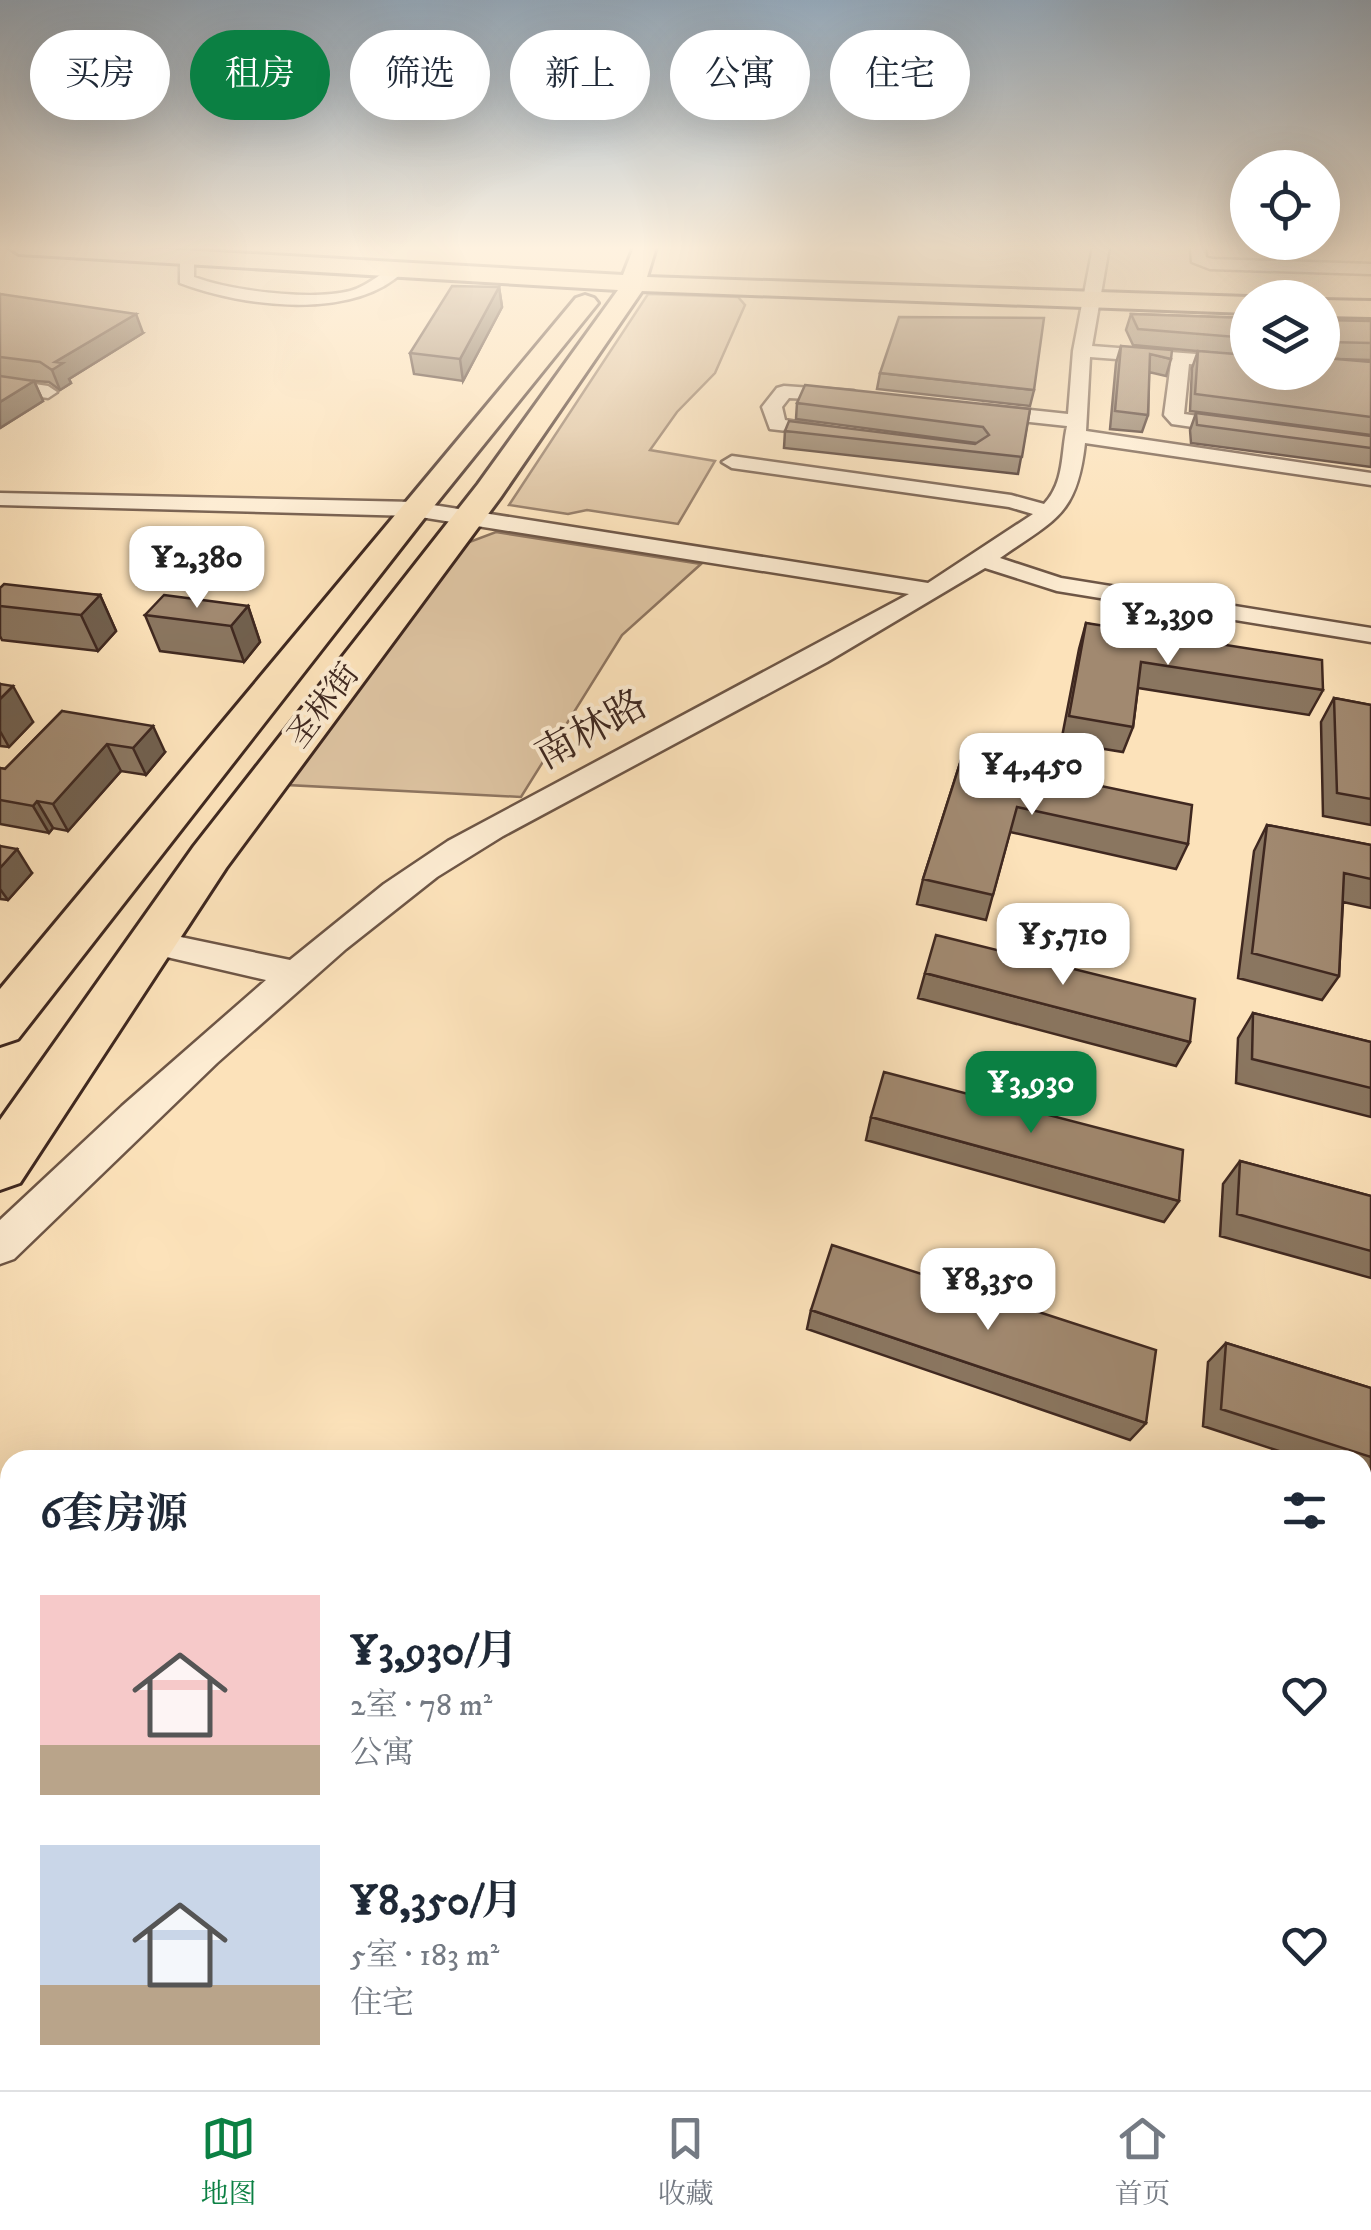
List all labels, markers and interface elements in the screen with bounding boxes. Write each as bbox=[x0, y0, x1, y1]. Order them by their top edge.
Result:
chip: 买房 bbox=[30, 30, 170, 120]
chip: 租房 bbox=[190, 30, 330, 120]
chip: 筛选 bbox=[350, 30, 490, 120]
chip: 新上 bbox=[510, 30, 650, 120]
chip: 公寓 bbox=[670, 30, 810, 120]
chip: 住宅 bbox=[830, 30, 970, 120]
map controls bbox=[1230, 150, 1340, 390]
button: locate bbox=[1230, 150, 1340, 260]
button: layers bbox=[1230, 280, 1340, 390]
pin: ¥2,380 bbox=[116, 526, 278, 611]
text: ¥2,380 bbox=[151, 538, 243, 578]
pin: ¥2,390 bbox=[1087, 583, 1249, 668]
text: ¥2,390 bbox=[1122, 595, 1214, 635]
street label: 圣林街 bbox=[279, 656, 369, 756]
street label: 南林路 bbox=[527, 680, 657, 782]
pin: ¥4,450 bbox=[951, 733, 1113, 818]
text: ¥4,450 bbox=[981, 745, 1083, 785]
pin: ¥5,710 bbox=[982, 903, 1144, 988]
text: ¥5,710 bbox=[1019, 915, 1107, 955]
pin: ¥3,930 bbox=[950, 1051, 1112, 1136]
text: ¥3,930 bbox=[987, 1063, 1075, 1103]
pin: ¥8,350 bbox=[907, 1248, 1069, 1333]
text: ¥8,350 bbox=[942, 1260, 1034, 1300]
icon: filters bbox=[1277, 1483, 1332, 1538]
text: 6套房源 bbox=[40, 1489, 188, 1541]
text: ¥3,930/月 bbox=[350, 1626, 518, 1678]
icon: home bbox=[120, 1635, 240, 1755]
icon: heart bbox=[1277, 1668, 1332, 1723]
text: 2室 · 78 m² bbox=[350, 1686, 492, 1726]
text: 公寓 bbox=[350, 1734, 414, 1774]
text: ¥8,350/月 bbox=[350, 1876, 523, 1928]
icon: home bbox=[120, 1885, 240, 2005]
icon: heart bbox=[1277, 1918, 1332, 1973]
text: 5室 · 183 m² bbox=[350, 1936, 499, 1976]
text: 住宅 bbox=[350, 1984, 414, 2024]
tab: 地图 bbox=[200, 2111, 257, 2212]
tab: 收藏 bbox=[657, 2111, 714, 2212]
tab: 首页 bbox=[1114, 2111, 1171, 2212]

